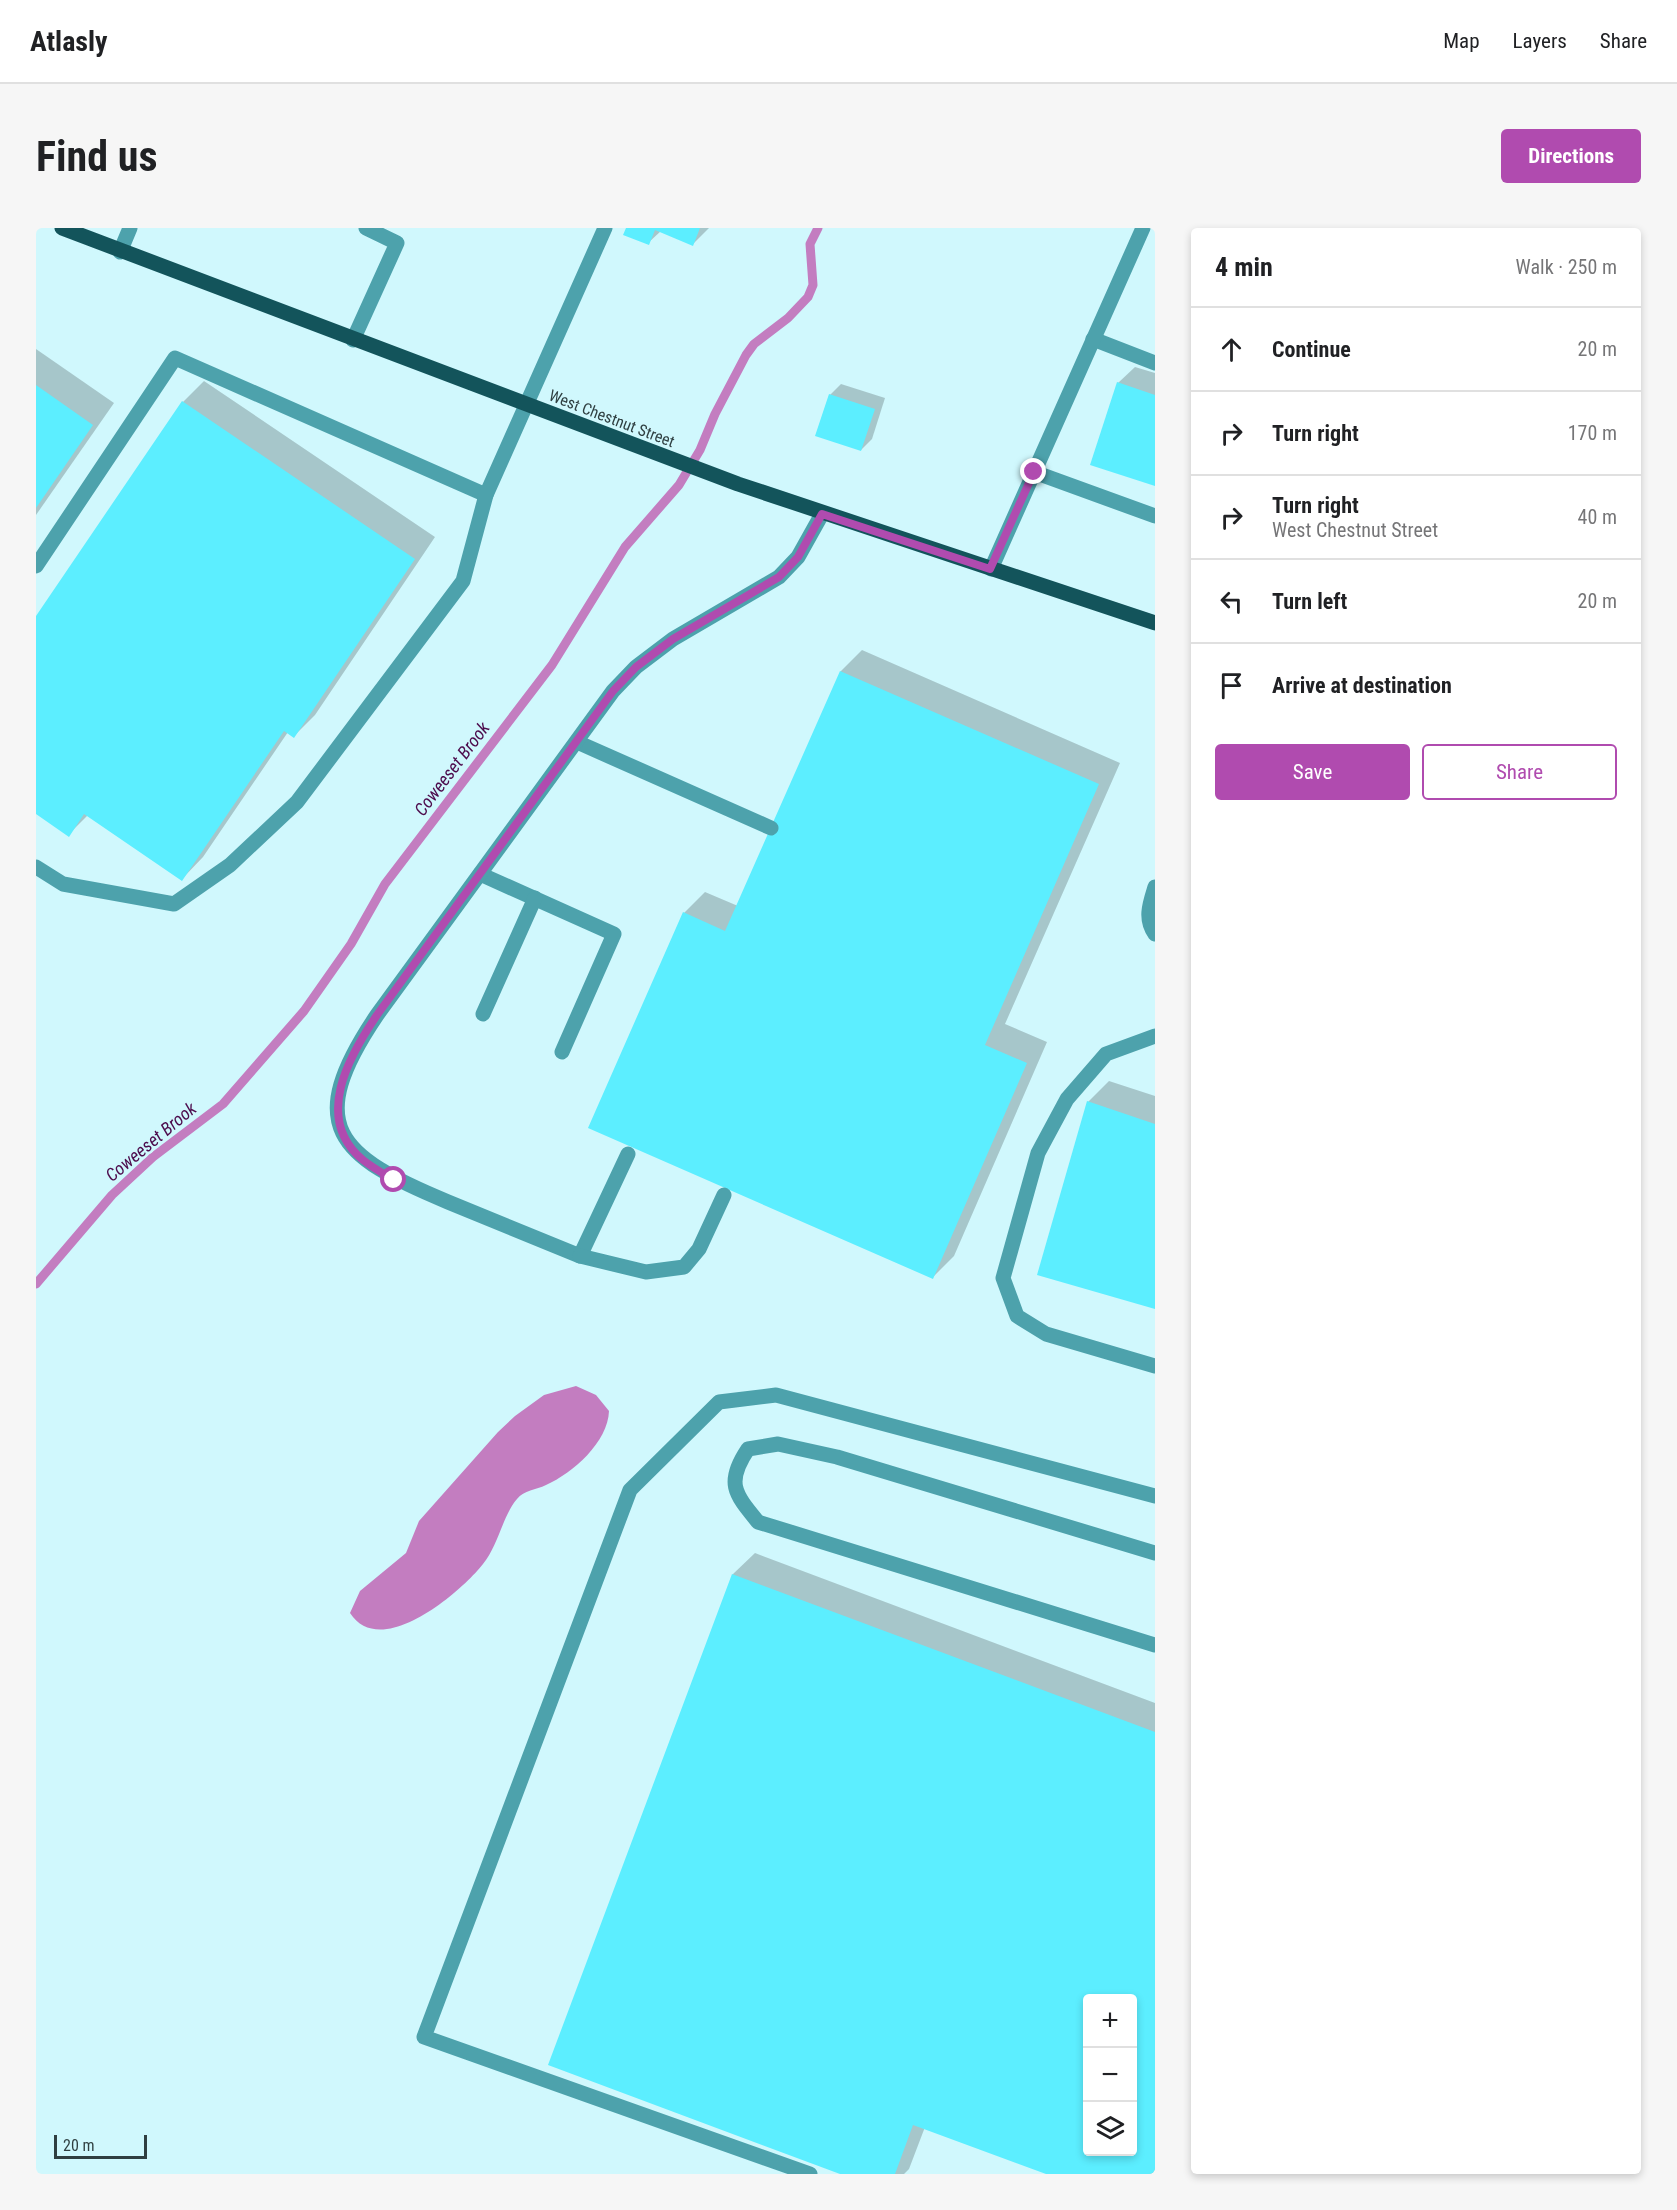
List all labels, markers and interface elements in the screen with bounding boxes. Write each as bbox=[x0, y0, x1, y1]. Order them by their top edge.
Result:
text: Atlasly bbox=[30, 25, 108, 58]
text: Map bbox=[1443, 29, 1480, 53]
text: Layers bbox=[1513, 29, 1567, 53]
text: Share bbox=[1600, 29, 1647, 53]
button: Directions bbox=[1501, 129, 1641, 183]
text: Find us bbox=[36, 132, 157, 181]
text: 4 min bbox=[1215, 252, 1273, 282]
text: Walk · 250 m bbox=[1516, 255, 1617, 279]
icon: ahead bbox=[1215, 333, 1248, 366]
text: Continue bbox=[1272, 337, 1351, 362]
text: 20 m bbox=[1578, 337, 1617, 361]
street label: West Chestnut Street bbox=[546, 386, 677, 451]
icon: right bbox=[1215, 417, 1248, 450]
text: Turn right bbox=[1272, 421, 1359, 446]
text: 170 m bbox=[1568, 421, 1617, 445]
route end bbox=[1020, 458, 1046, 484]
text: Turn right bbox=[1272, 493, 1359, 518]
icon: right bbox=[1215, 501, 1248, 534]
text: 40 m bbox=[1578, 505, 1617, 529]
text: West Chestnut Street bbox=[1272, 518, 1438, 542]
icon: left bbox=[1215, 585, 1248, 618]
text: Turn left bbox=[1272, 589, 1347, 614]
text: 20 m bbox=[1578, 589, 1617, 613]
icon: arrive bbox=[1215, 669, 1248, 702]
text: Arrive at destination bbox=[1272, 673, 1452, 698]
water label: Coweeset Brook bbox=[410, 717, 494, 820]
button: Save bbox=[1215, 744, 1410, 800]
button: Share bbox=[1422, 744, 1617, 800]
water label: Coweeset Brook bbox=[101, 1097, 201, 1186]
route start bbox=[380, 1166, 406, 1192]
map controls bbox=[1083, 1994, 1137, 2156]
button: + bbox=[1083, 1994, 1137, 2048]
button: − bbox=[1083, 2048, 1137, 2102]
button: layers bbox=[1083, 2102, 1137, 2156]
scale bar bbox=[54, 2132, 147, 2160]
text: 20 m bbox=[63, 2136, 95, 2155]

